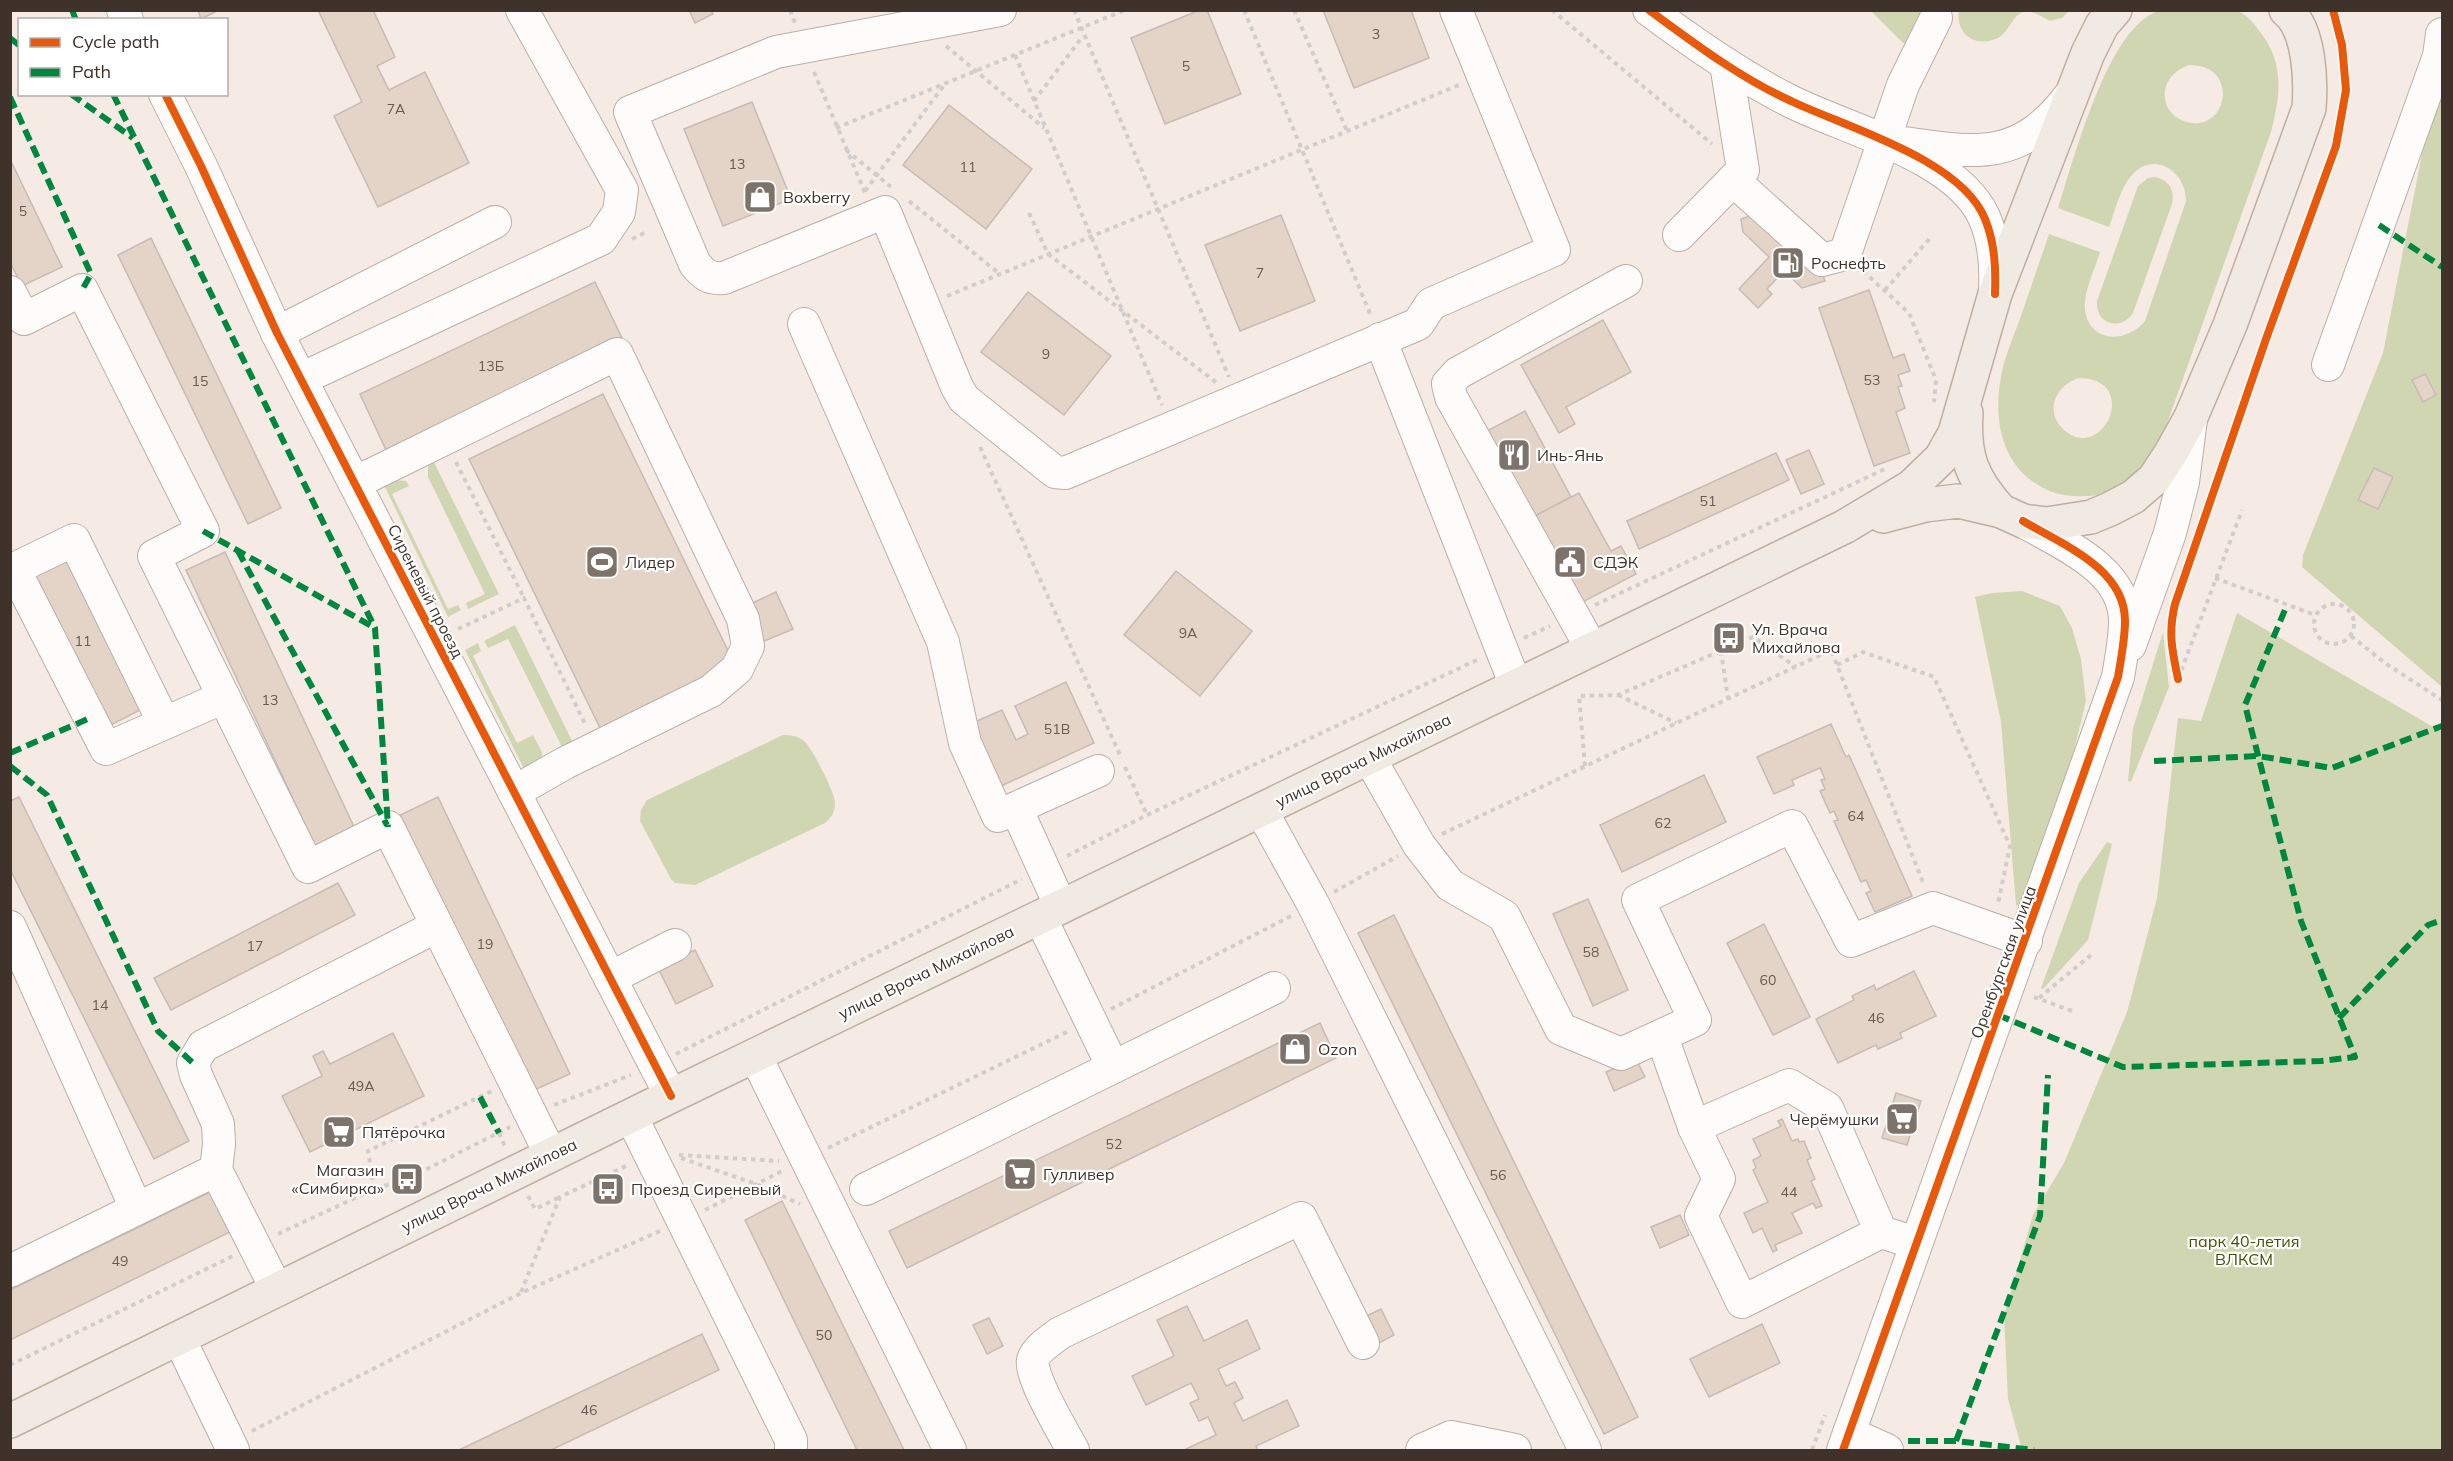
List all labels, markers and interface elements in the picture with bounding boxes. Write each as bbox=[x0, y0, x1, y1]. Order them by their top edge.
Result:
legend bbox=[18, 18, 228, 96]
house number: 3 bbox=[1372, 25, 1380, 43]
text: Cycle path bbox=[72, 30, 159, 53]
house number: 5 bbox=[1182, 57, 1190, 75]
text: Path bbox=[72, 60, 111, 83]
house number: 7А bbox=[387, 100, 406, 118]
house number: 13 bbox=[729, 155, 745, 173]
house number: 11 bbox=[960, 158, 976, 176]
shop icon: Boxberry bbox=[742, 179, 778, 215]
place label: Boxberry bbox=[783, 187, 851, 207]
house number: 5 bbox=[19, 202, 27, 220]
fuel station icon: Роснефть bbox=[1770, 245, 1806, 281]
place label: Роснефть bbox=[1811, 253, 1886, 273]
house number: 7 bbox=[1256, 264, 1264, 282]
house number: 9 bbox=[1042, 345, 1050, 363]
house number: 13Б bbox=[478, 357, 504, 375]
house number: 53 bbox=[1864, 371, 1880, 389]
house number: 15 bbox=[192, 372, 208, 390]
restaurant icon: Инь-Янь bbox=[1496, 437, 1532, 473]
place label: Инь-Янь bbox=[1537, 445, 1604, 465]
house number: 51 bbox=[1700, 492, 1716, 510]
street label: Сиреневый проезд bbox=[384, 521, 469, 661]
sports icon: Лидер bbox=[584, 544, 620, 580]
public building icon: СДЭК bbox=[1552, 544, 1588, 580]
place label: Лидер bbox=[625, 552, 675, 572]
place label: СДЭК bbox=[1593, 552, 1639, 572]
place label: Ул. Врача Михайлова bbox=[1751, 619, 1841, 657]
bus stop icon: Ул. Врача Михайлова bbox=[1711, 620, 1747, 656]
house number: 9А bbox=[1179, 624, 1198, 642]
house number: 11 bbox=[75, 632, 91, 650]
house number: 13 bbox=[262, 691, 278, 709]
street label: улица Врача Михайлова bbox=[1272, 709, 1454, 811]
house number: 51В bbox=[1044, 720, 1070, 738]
house number: 64 bbox=[1848, 807, 1865, 825]
house number: 62 bbox=[1655, 814, 1671, 832]
street label: Оренбургская улица bbox=[1966, 883, 2040, 1041]
street label: улица Врача Михайлова bbox=[835, 921, 1017, 1023]
house number: 19 bbox=[477, 935, 493, 953]
house number: 17 bbox=[247, 937, 263, 955]
house number: 58 bbox=[1583, 943, 1599, 961]
house number: 60 bbox=[1760, 971, 1776, 989]
house number: 14 bbox=[92, 996, 109, 1014]
house number: 46 bbox=[1868, 1009, 1884, 1027]
shop icon: Ozon bbox=[1277, 1031, 1313, 1067]
place label: Ozon bbox=[1318, 1039, 1357, 1059]
house number: 49А bbox=[347, 1077, 375, 1095]
supermarket icon: Черёмушки bbox=[1884, 1101, 1920, 1137]
place label: Черёмушки bbox=[1790, 1109, 1879, 1129]
supermarket icon: Пятёрочка bbox=[321, 1114, 357, 1150]
place label: Пятёрочка bbox=[362, 1122, 446, 1142]
street label: улица Врача Михайлова bbox=[398, 1134, 580, 1236]
house number: 52 bbox=[1106, 1135, 1122, 1153]
supermarket icon: Гулливер bbox=[1002, 1156, 1038, 1192]
place label: Магазин «Симбирка» bbox=[292, 1160, 384, 1198]
bus stop icon: Магазин «Симбирка» bbox=[389, 1161, 425, 1197]
place label: Гулливер bbox=[1043, 1164, 1115, 1184]
house number: 56 bbox=[1490, 1166, 1506, 1184]
bus stop icon: Проезд Сиреневый bbox=[590, 1171, 626, 1207]
place label: Проезд Сиреневый bbox=[631, 1179, 781, 1199]
house number: 44 bbox=[1781, 1183, 1798, 1201]
park label: парк 40-летия ВЛКСМ bbox=[2188, 1231, 2300, 1269]
house number: 49 bbox=[112, 1252, 128, 1270]
house number: 50 bbox=[816, 1326, 832, 1344]
house number: 46 bbox=[581, 1401, 597, 1419]

